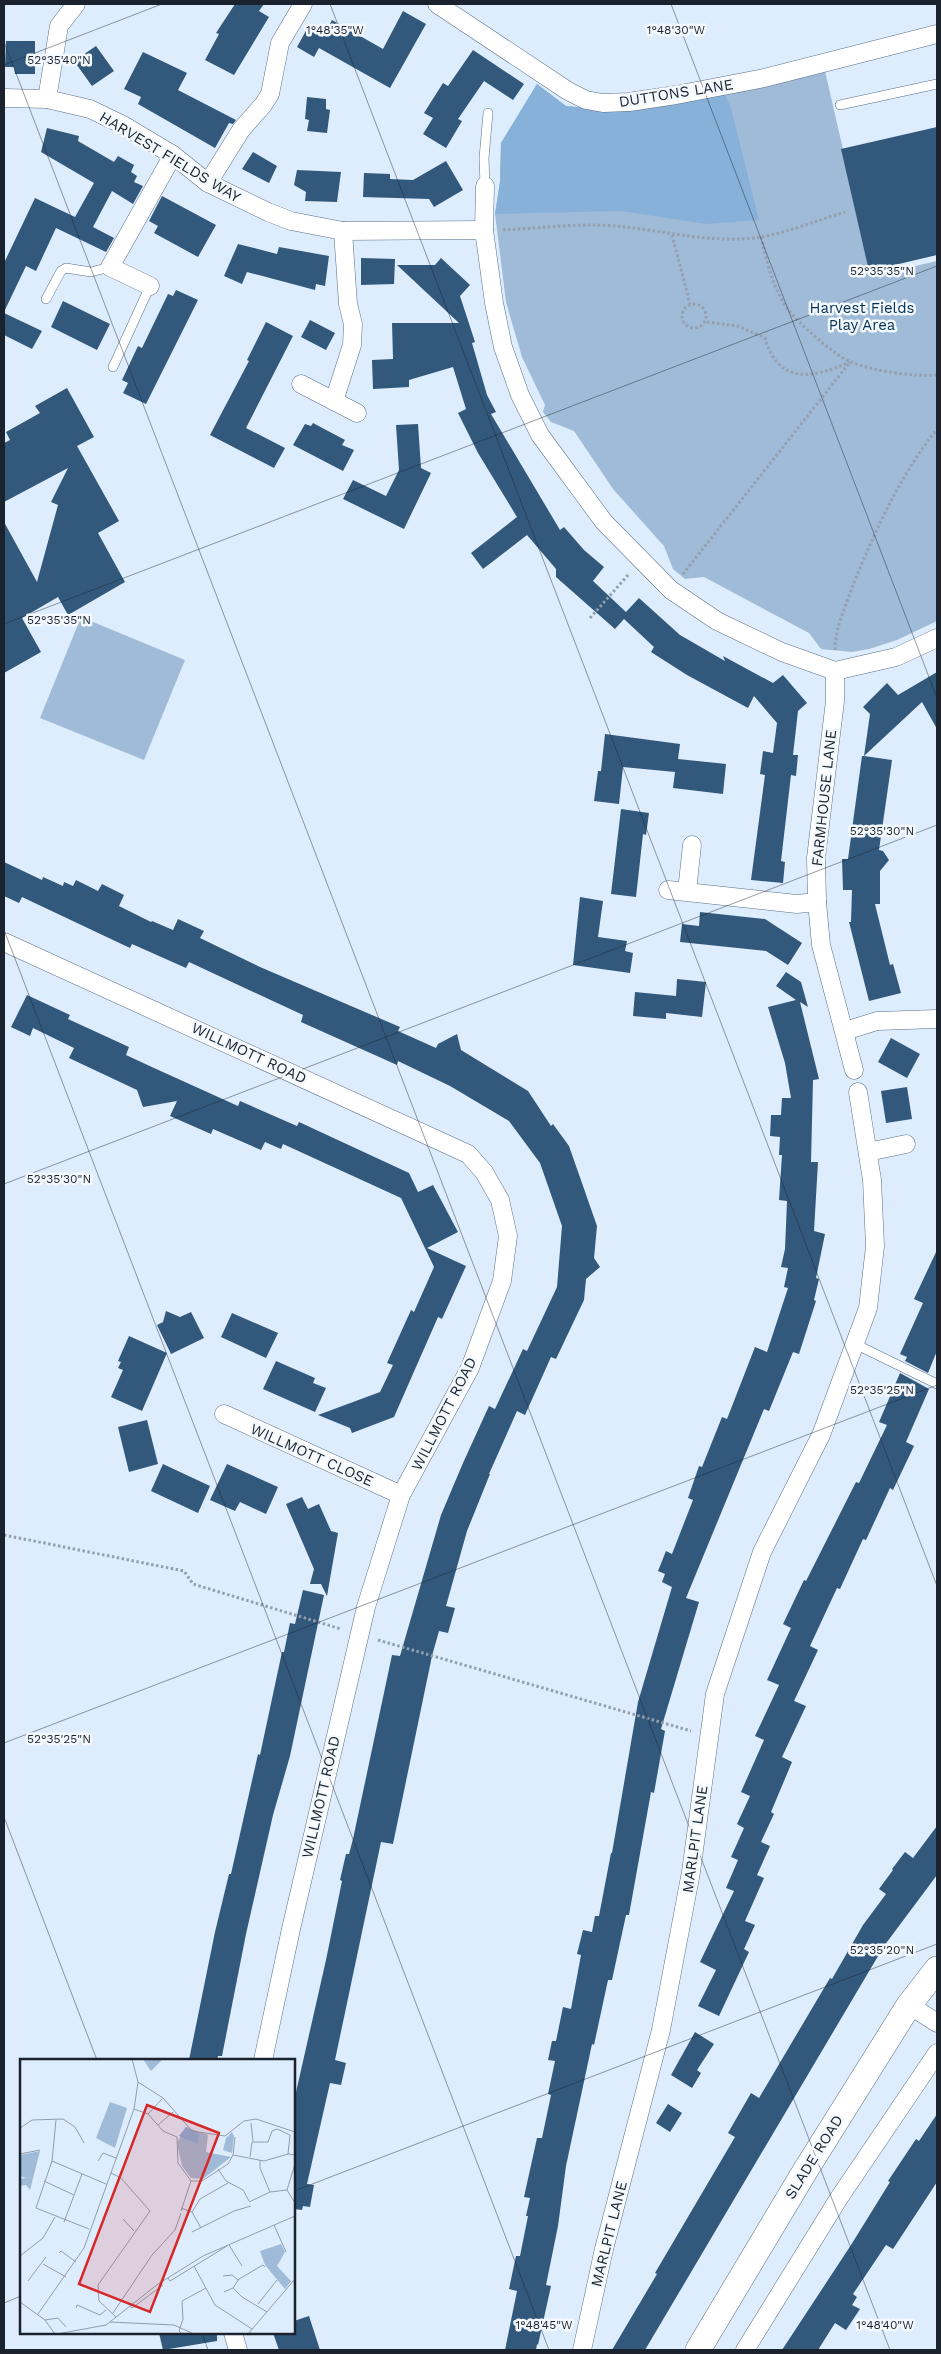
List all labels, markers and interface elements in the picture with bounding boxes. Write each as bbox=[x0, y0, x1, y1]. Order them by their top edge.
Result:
text: 1°48'35"W bbox=[306, 23, 364, 37]
text: 1°48'30"W bbox=[647, 23, 706, 37]
text: 52°35'40"N bbox=[27, 53, 91, 67]
street label: DUTTONS LANE bbox=[617, 75, 735, 111]
street label: HARVEST FIELDS WAY bbox=[96, 108, 244, 207]
text: 52°35'35"N bbox=[850, 264, 914, 278]
park label: Harvest Fields Play Area bbox=[810, 299, 915, 334]
text: 52°35'35"N bbox=[27, 613, 91, 627]
street label: FARMHOUSE LANE bbox=[808, 729, 840, 867]
text: 52°35'30"N bbox=[850, 824, 914, 838]
street label: WILLMOTT ROAD bbox=[189, 1018, 309, 1088]
text: 52°35'30"N bbox=[27, 1172, 91, 1186]
street label: WILLMOTT ROAD bbox=[408, 1354, 480, 1474]
text: 52°35'25"N bbox=[850, 1383, 914, 1397]
street label: WILLMOTT CLOSE bbox=[248, 1420, 376, 1490]
text: 52°35'25"N bbox=[27, 1732, 91, 1746]
street label: WILLMOTT ROAD bbox=[298, 1734, 344, 1860]
street label: MARLPIT LANE bbox=[679, 1784, 711, 1894]
text: 52°35'20"N bbox=[850, 1943, 914, 1957]
inset map bbox=[20, 2059, 295, 2334]
street label: SLADE ROAD bbox=[781, 2112, 847, 2202]
street label: MARLPIT LANE bbox=[587, 2179, 631, 2289]
text: 1°48'45"W bbox=[515, 2318, 573, 2332]
text: 1°48'40"W bbox=[856, 2318, 914, 2332]

